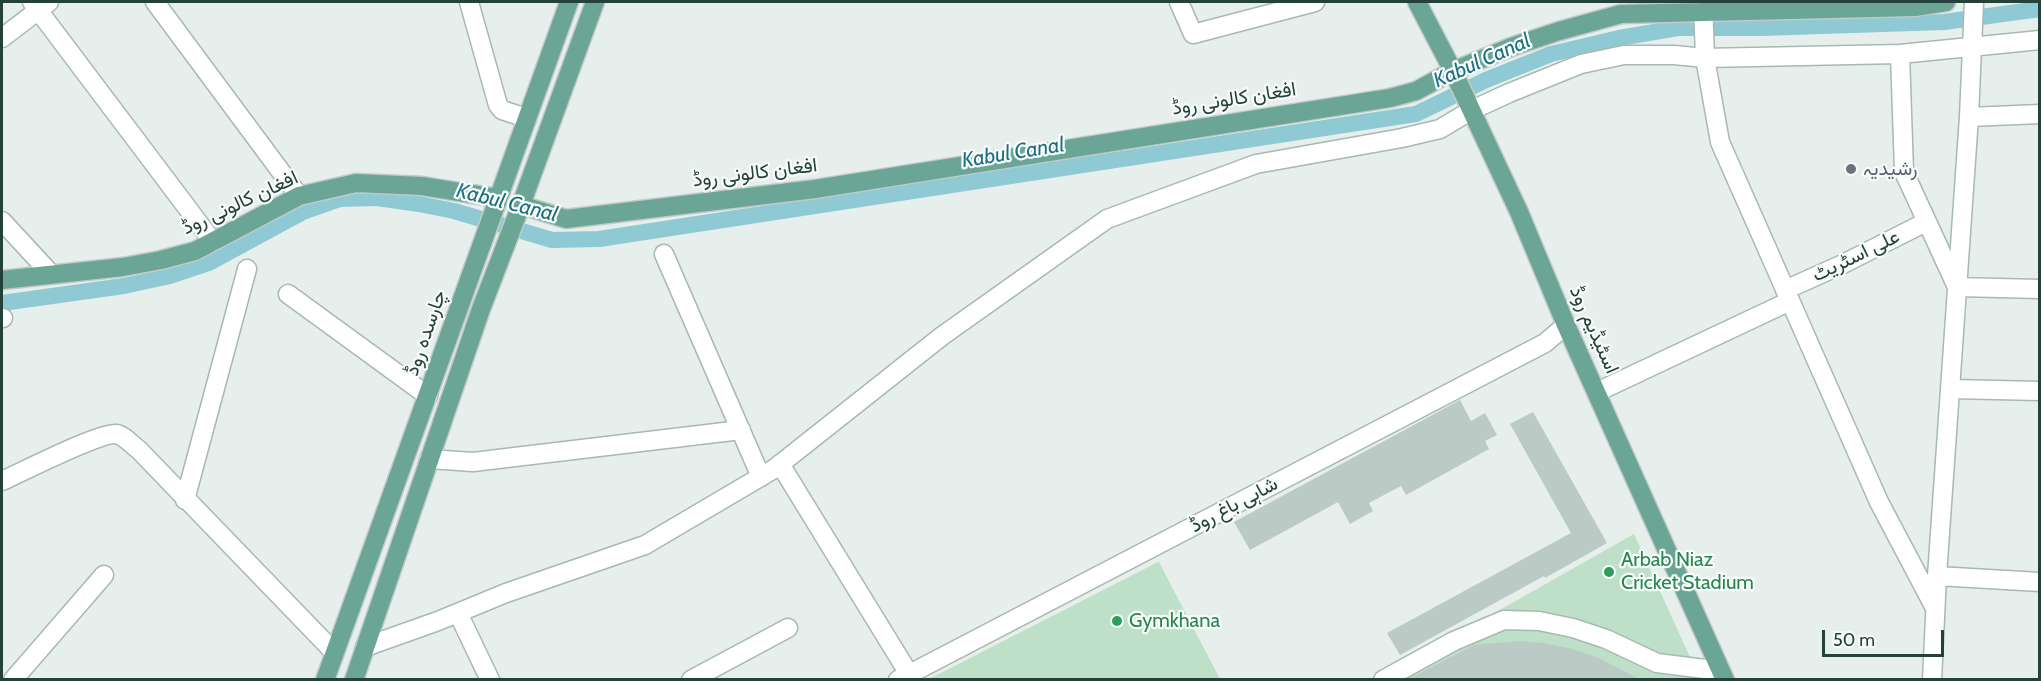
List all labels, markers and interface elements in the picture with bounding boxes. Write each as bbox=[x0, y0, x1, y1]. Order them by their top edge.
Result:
water label: Kabul Canal bbox=[1430, 28, 1534, 94]
street label: افغان کالونی روڈ bbox=[1170, 77, 1298, 121]
water label: Kabul Canal bbox=[960, 132, 1066, 174]
street label: افغان کالونی روڈ bbox=[691, 153, 819, 193]
place label: رشیدیہ bbox=[1863, 157, 1918, 181]
marker: رشیدیہ bbox=[1844, 162, 1858, 176]
street label: افغان کالونی روڈ bbox=[178, 166, 302, 240]
water label: Kabul Canal bbox=[454, 178, 560, 228]
street label: علی اسٹریٹ bbox=[1809, 225, 1903, 287]
street label: اسٹیڈیم روڈ bbox=[1564, 282, 1624, 378]
street label: چارسدہ روڈ bbox=[400, 287, 452, 379]
street label: شاہی باغ روڈ bbox=[1186, 472, 1282, 538]
place label: Arbab Niaz Cricket Stadium bbox=[1621, 548, 1754, 595]
marker: Arbab Niaz Cricket Stadium bbox=[1602, 565, 1616, 579]
place label: Gymkhana bbox=[1129, 609, 1220, 633]
marker: Gymkhana bbox=[1110, 614, 1124, 628]
scale bar bbox=[1825, 618, 1946, 656]
text: 50 m bbox=[1833, 629, 1875, 651]

